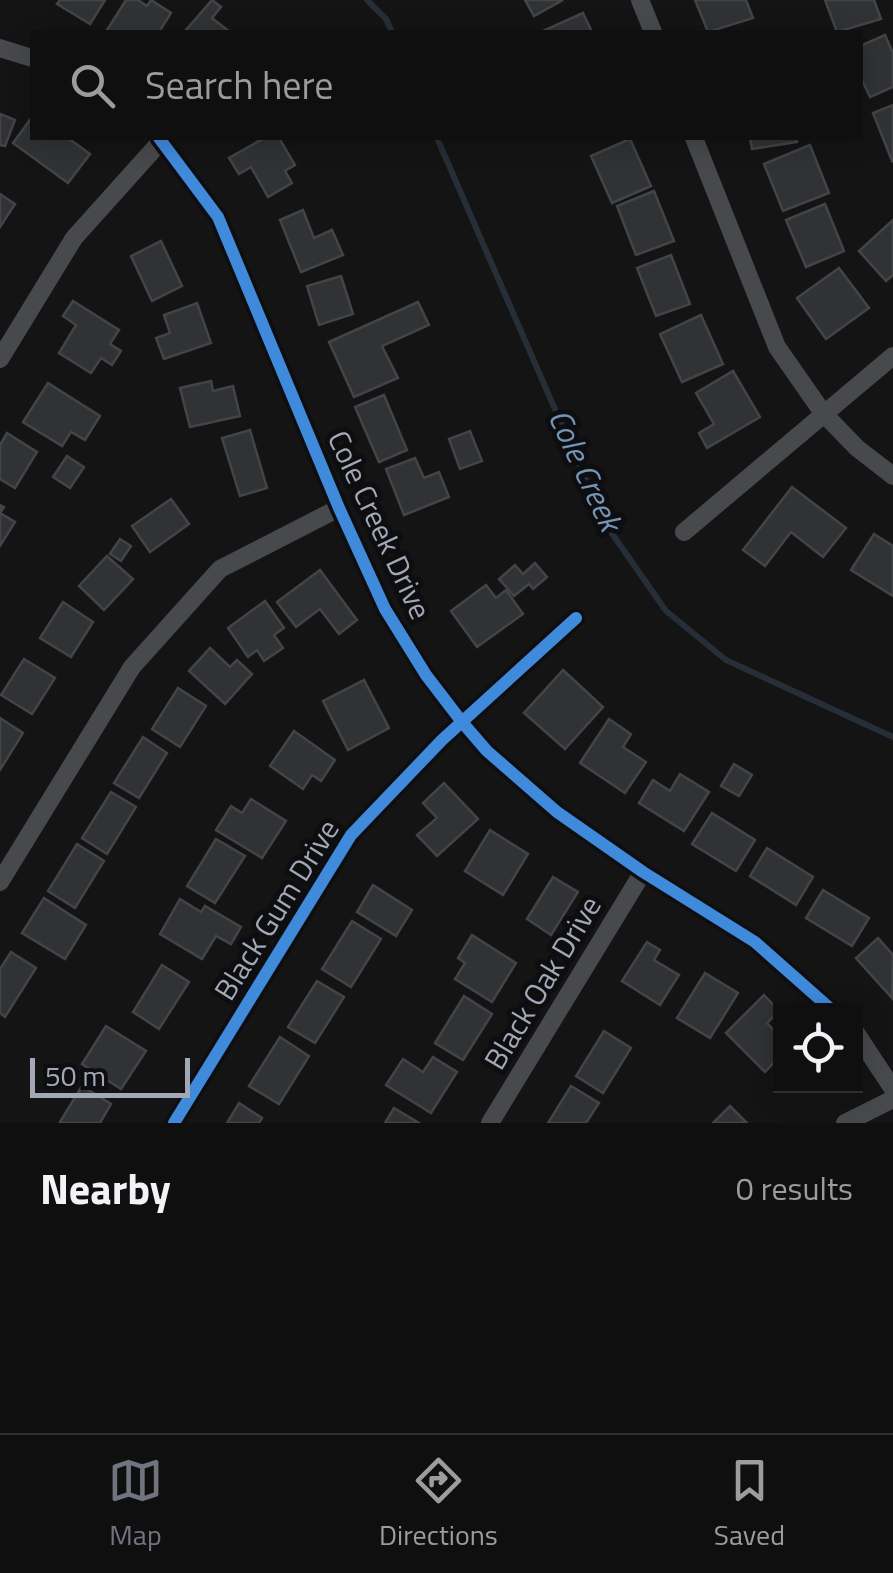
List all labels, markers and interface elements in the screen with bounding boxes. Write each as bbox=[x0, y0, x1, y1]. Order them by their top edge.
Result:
search box bbox=[30, 30, 863, 140]
text: Search here bbox=[145, 56, 333, 114]
icon: search bbox=[65, 58, 120, 113]
water label: Cole Creek bbox=[537, 401, 637, 542]
street label: Cole Creek Drive bbox=[316, 423, 444, 627]
street label: Black Gum Drive bbox=[202, 810, 350, 1009]
street label: Black Oak Drive bbox=[472, 887, 612, 1078]
map controls bbox=[773, 1003, 863, 1093]
button: locate bbox=[773, 1003, 863, 1093]
scale bar bbox=[30, 1053, 190, 1098]
text: 50 m bbox=[45, 1054, 106, 1097]
text: Nearby bbox=[40, 1156, 171, 1220]
text: 0 results bbox=[736, 1164, 853, 1212]
tab: Map bbox=[108, 1453, 163, 1556]
tab: Directions bbox=[379, 1453, 498, 1556]
tab: Saved bbox=[714, 1453, 785, 1556]

